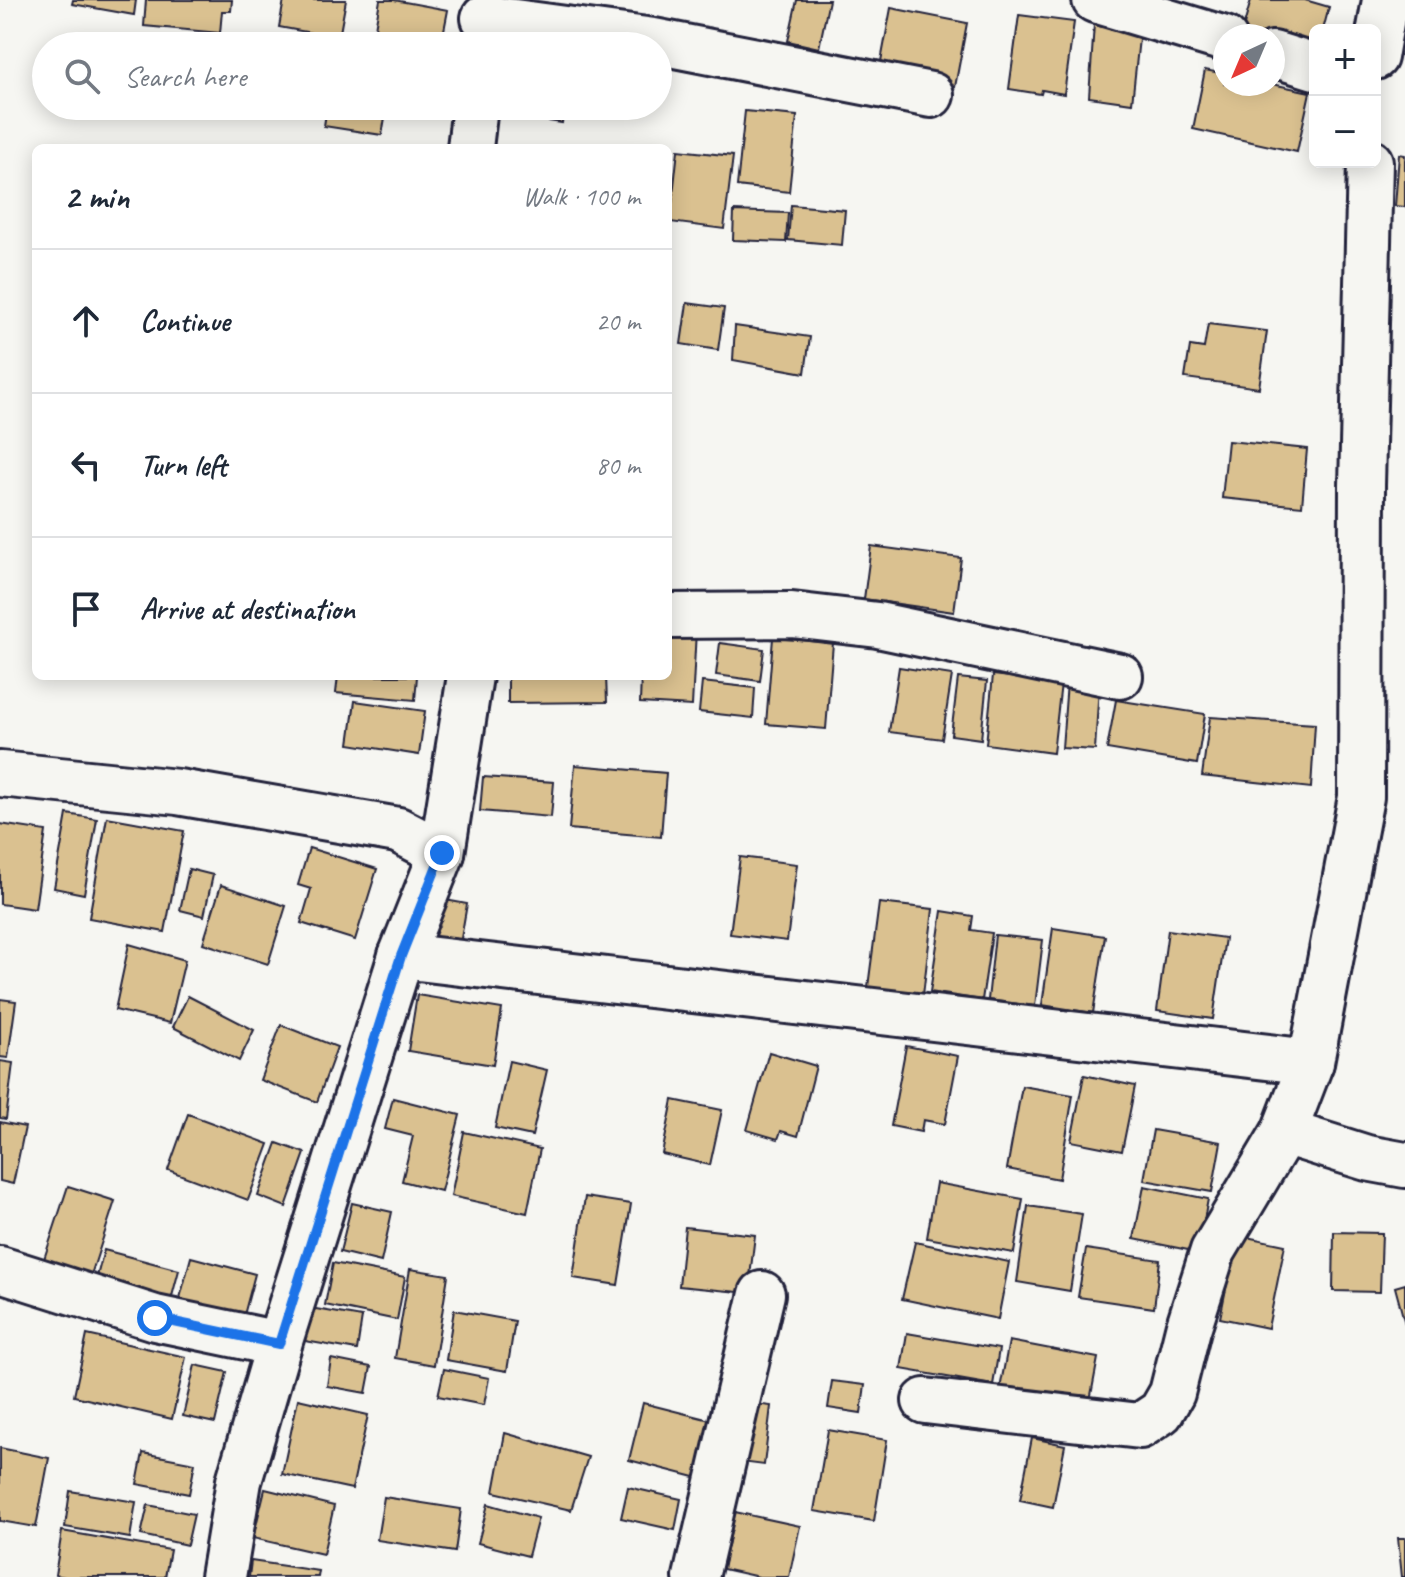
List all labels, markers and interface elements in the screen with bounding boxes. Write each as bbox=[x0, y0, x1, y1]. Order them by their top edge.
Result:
north arrow bbox=[1213, 24, 1285, 96]
map controls bbox=[1309, 24, 1381, 168]
button: + bbox=[1309, 24, 1381, 96]
search box bbox=[32, 32, 672, 120]
icon: search bbox=[60, 54, 104, 98]
text: Search here bbox=[124, 57, 246, 95]
button: − bbox=[1309, 96, 1381, 168]
text: 2 min bbox=[64, 175, 129, 218]
text: Walk · 100 m bbox=[523, 180, 640, 213]
icon: ahead bbox=[64, 299, 108, 343]
text: Continue bbox=[140, 302, 230, 340]
text: 20 m bbox=[596, 305, 640, 338]
icon: left bbox=[64, 443, 108, 487]
text: Turn left bbox=[140, 446, 227, 484]
text: 80 m bbox=[596, 449, 640, 482]
icon: arrive bbox=[64, 587, 108, 631]
text: Arrive at destination bbox=[140, 590, 355, 628]
route end bbox=[424, 835, 460, 871]
route start bbox=[137, 1300, 173, 1336]

